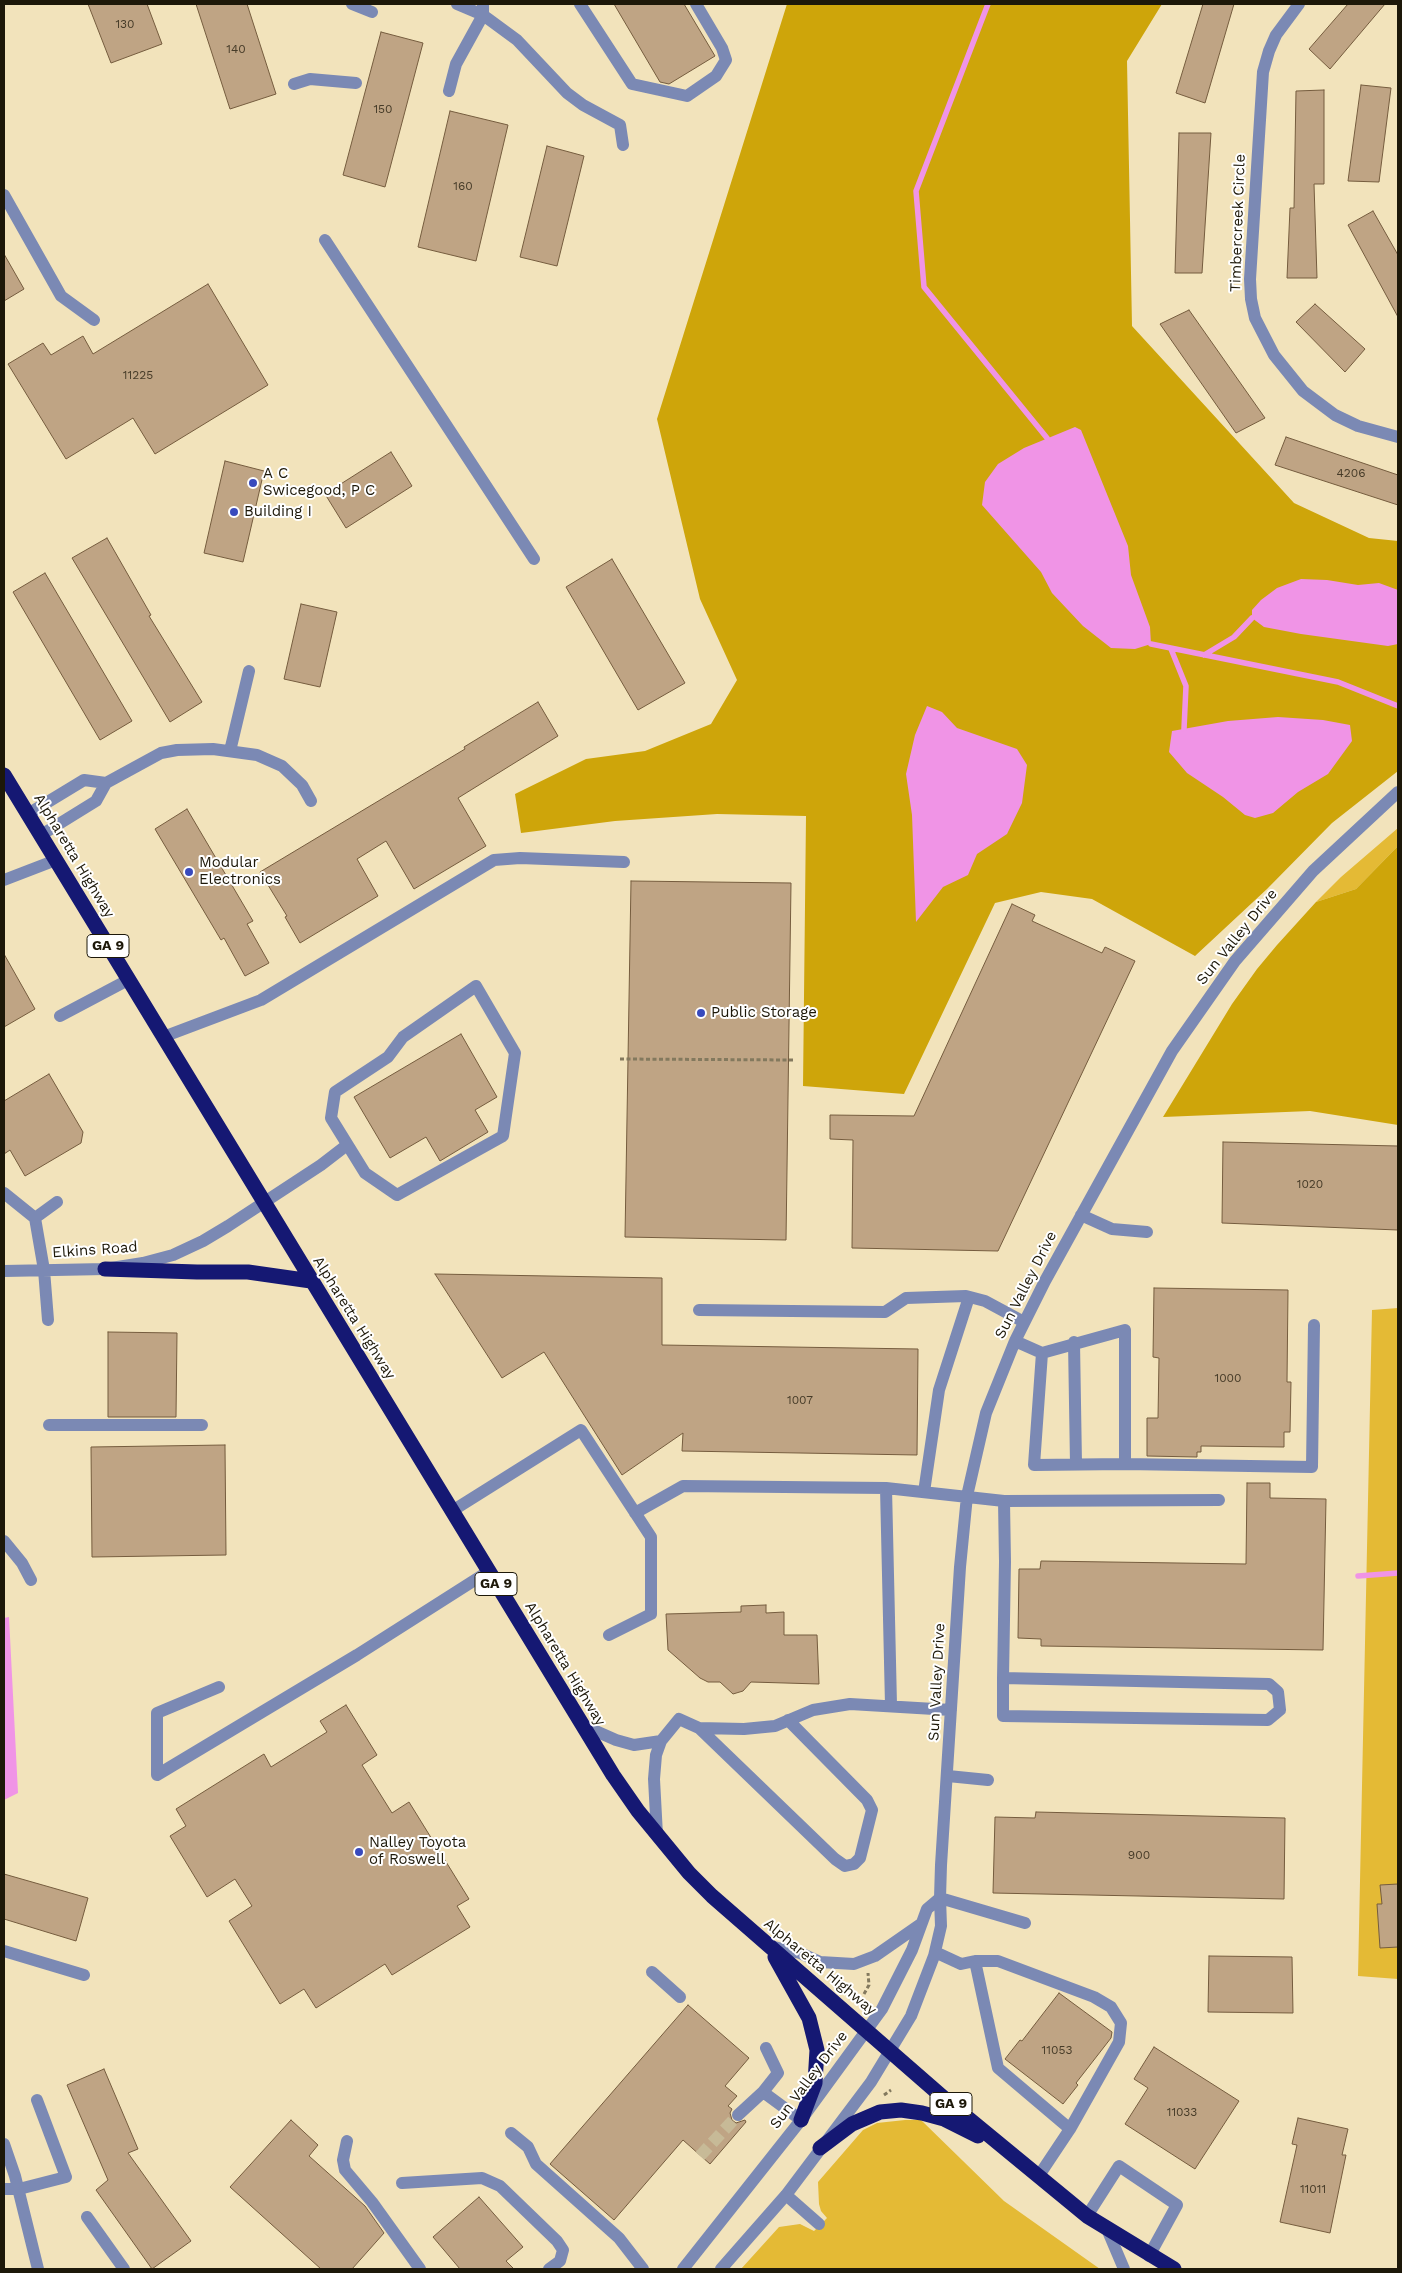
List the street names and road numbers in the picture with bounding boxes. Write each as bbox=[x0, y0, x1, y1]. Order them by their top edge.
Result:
street label: Timbercreek Circle bbox=[1227, 154, 1249, 292]
street label: Alpharetta Highway bbox=[30, 791, 118, 921]
street label: Sun Valley Drive bbox=[1193, 885, 1281, 989]
road number: GA 9 bbox=[87, 934, 129, 958]
street label: Sun Valley Drive bbox=[991, 1228, 1061, 1342]
street label: Elkins Road bbox=[52, 1238, 138, 1262]
street label: Alpharetta Highway bbox=[309, 1253, 399, 1383]
road number: GA 9 bbox=[475, 1572, 517, 1596]
street label: Alpharetta Highway bbox=[521, 1599, 609, 1729]
street label: Sun Valley Drive bbox=[925, 1623, 949, 1741]
street label: Alpharetta Highway bbox=[760, 1915, 880, 2019]
street label: Sun Valley Drive bbox=[766, 2027, 852, 2133]
road number: GA 9 bbox=[930, 2092, 972, 2116]

